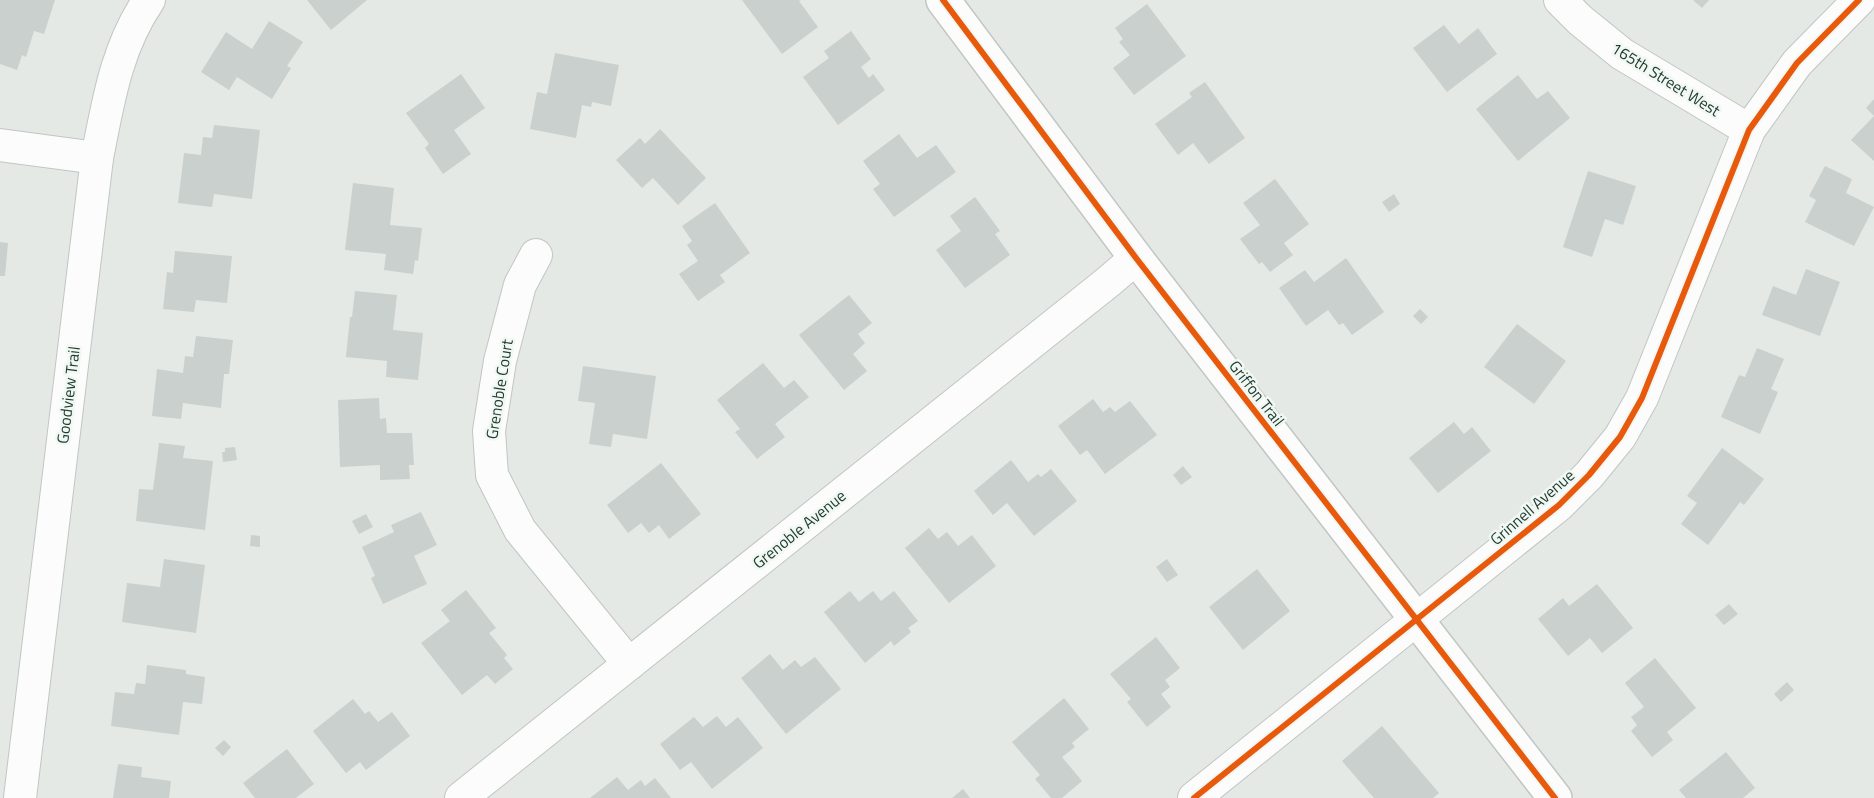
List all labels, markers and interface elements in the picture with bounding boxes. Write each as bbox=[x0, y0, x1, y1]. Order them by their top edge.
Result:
street label: 165th Street West bbox=[1607, 36, 1725, 122]
street label: Grenoble Court bbox=[479, 337, 519, 441]
street label: Goodview Trail bbox=[50, 345, 86, 445]
street label: Griffon Trail bbox=[1224, 355, 1290, 431]
street label: Grinnell Avenue bbox=[1484, 463, 1580, 551]
street label: Grenoble Avenue bbox=[747, 484, 851, 574]

